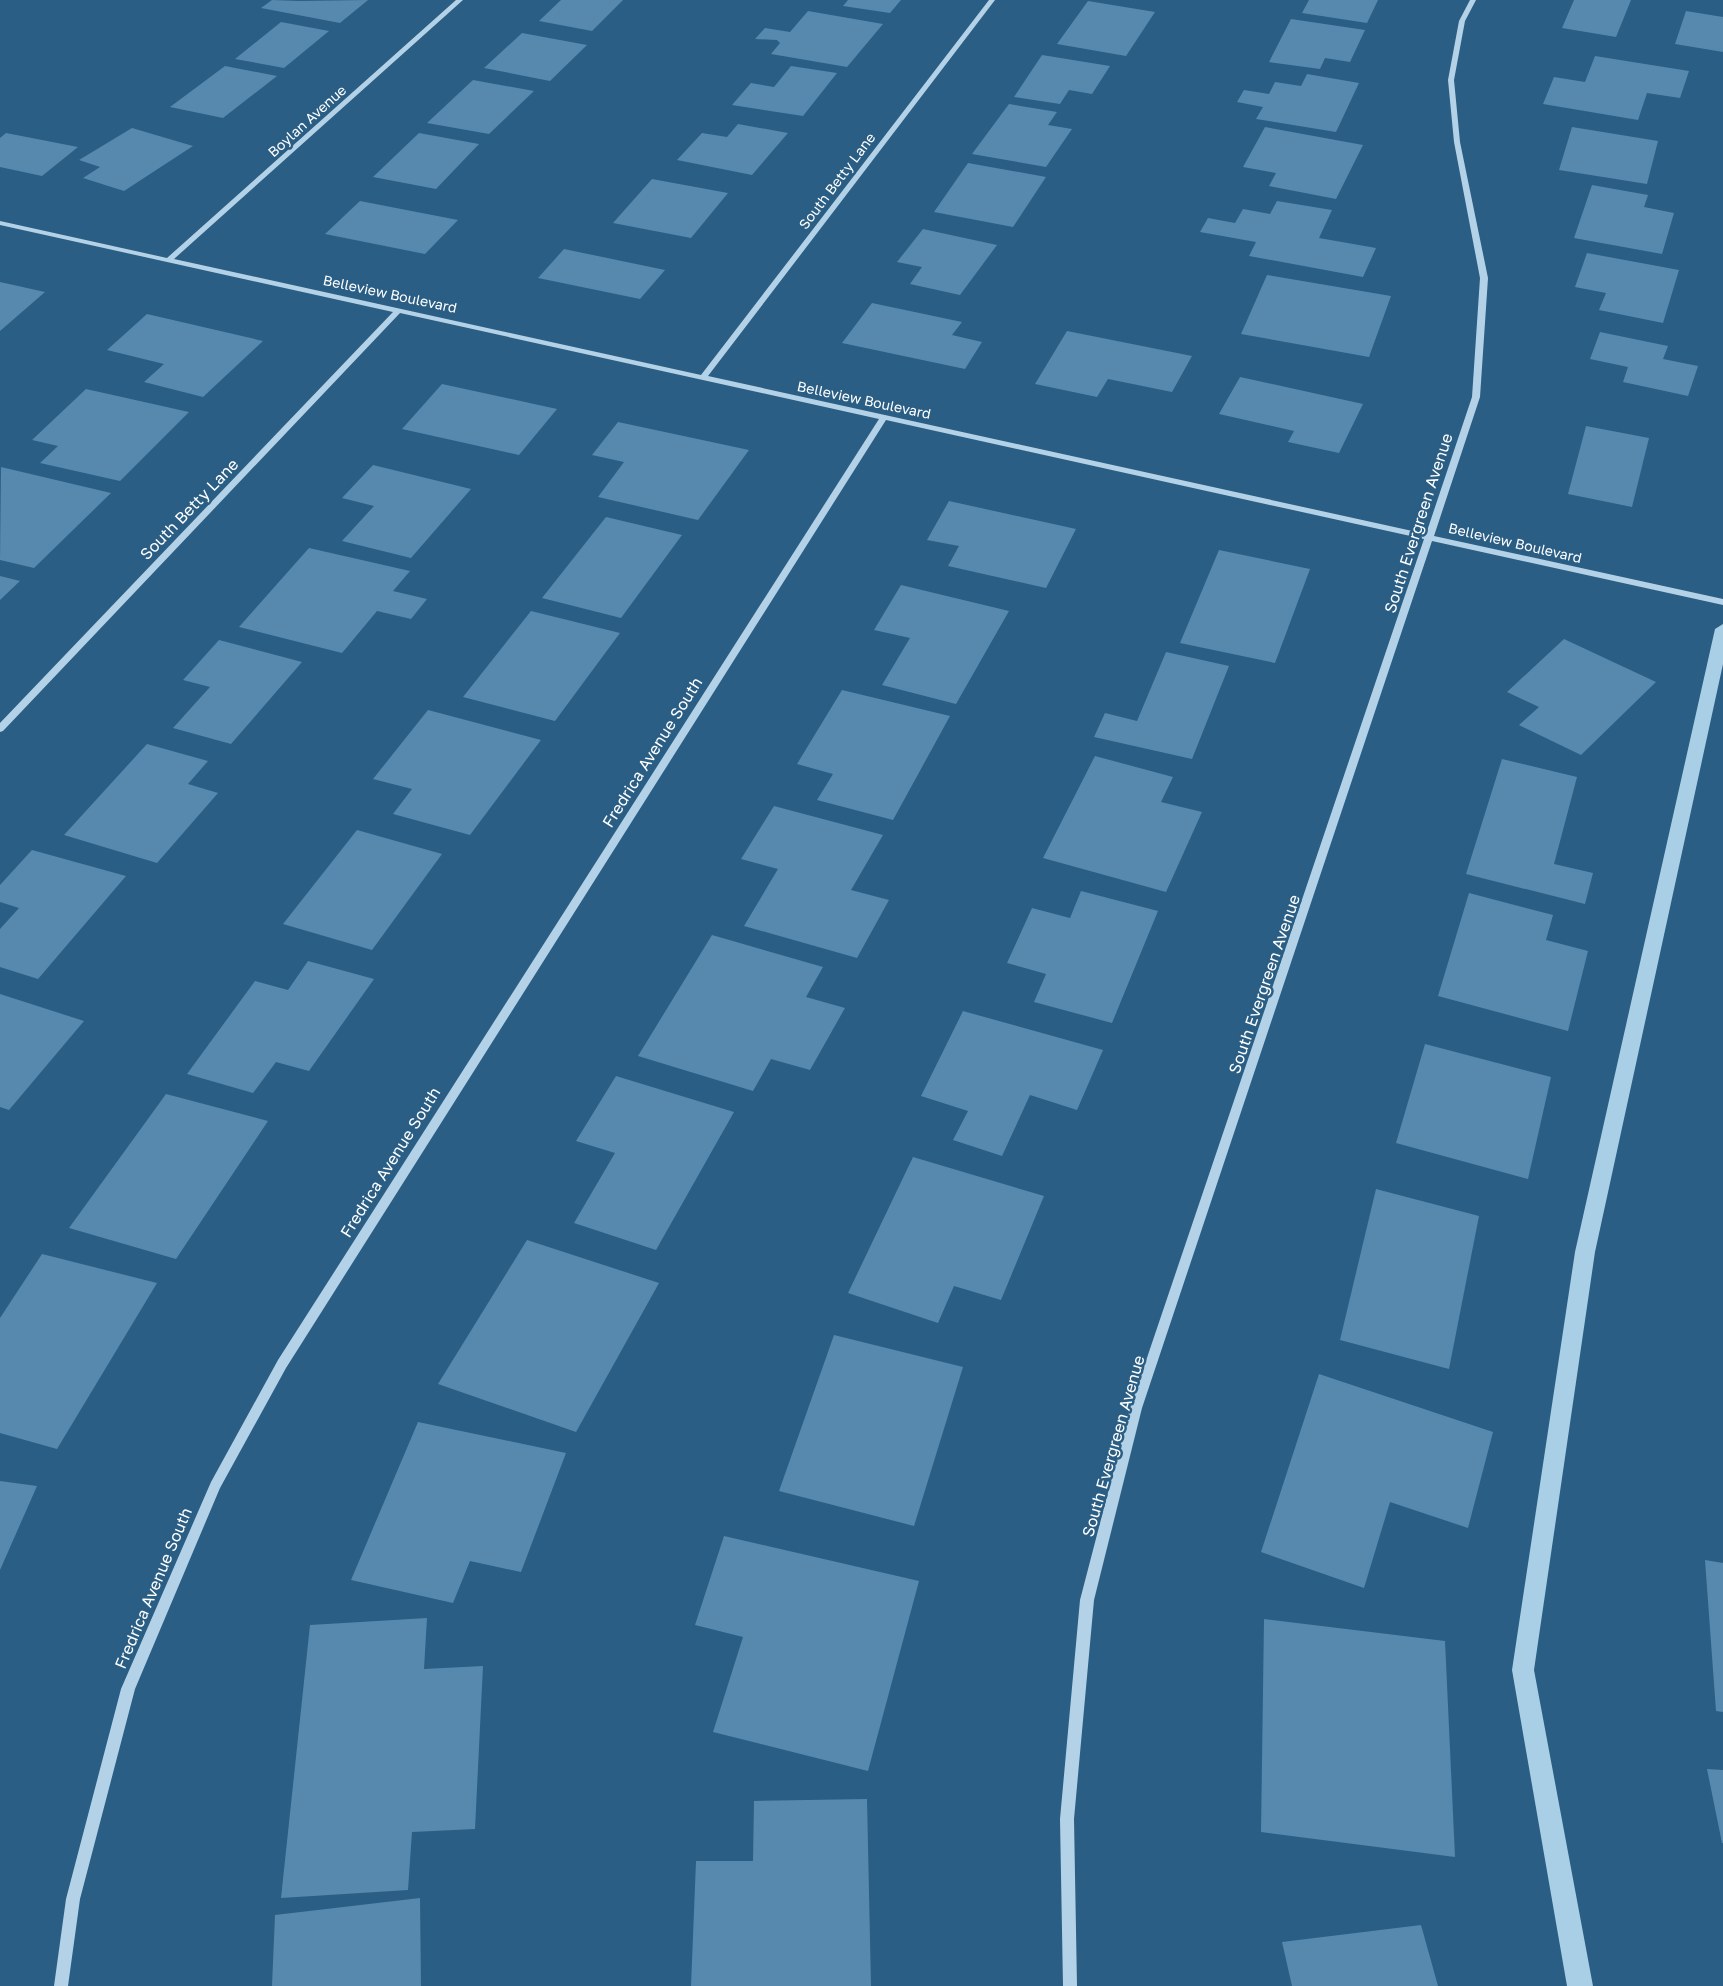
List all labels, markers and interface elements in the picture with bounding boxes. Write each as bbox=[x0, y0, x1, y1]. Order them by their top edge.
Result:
street label: Boylan Avenue bbox=[264, 81, 349, 160]
street label: South Betty Lane bbox=[795, 129, 878, 232]
street label: Belleview Boulevard bbox=[322, 271, 459, 316]
street label: Belleview Boulevard bbox=[796, 377, 933, 422]
street label: South Evergreen Avenue bbox=[1379, 430, 1457, 616]
street label: South Betty Lane bbox=[136, 454, 242, 564]
street label: Belleview Boulevard bbox=[1447, 519, 1583, 566]
street label: Fredrica Avenue South bbox=[598, 673, 706, 831]
street label: South Evergreen Avenue bbox=[1224, 892, 1304, 1076]
street label: Fredrica Avenue South bbox=[336, 1083, 444, 1241]
street label: South Evergreen Avenue bbox=[1077, 1353, 1149, 1539]
street label: Fredrica Avenue South bbox=[110, 1504, 196, 1672]

